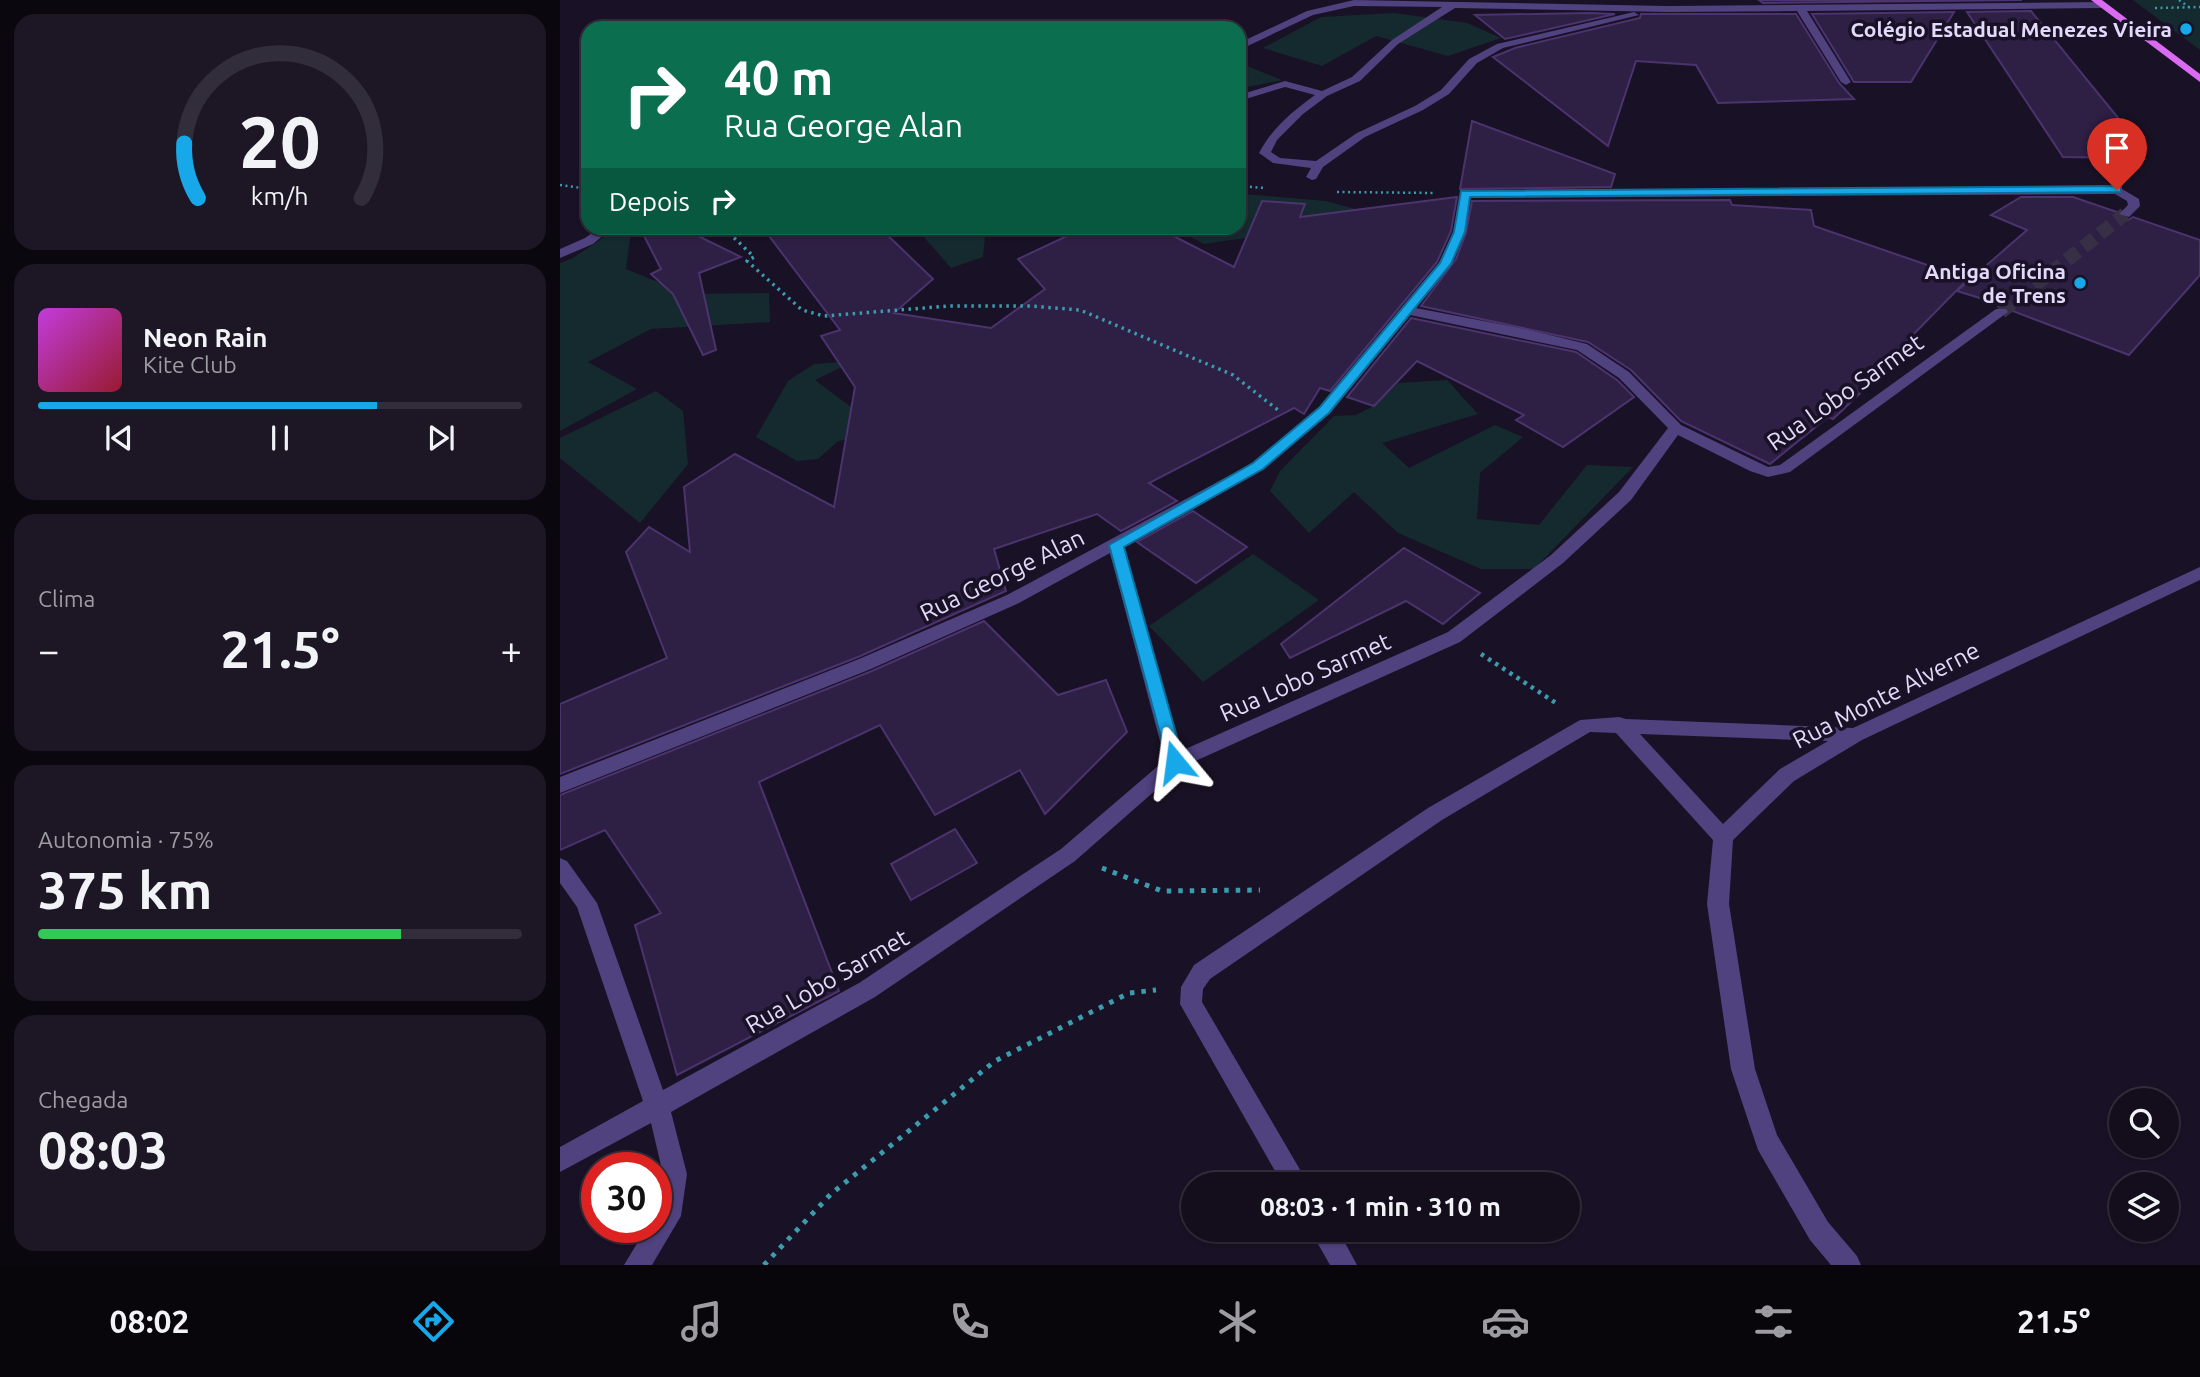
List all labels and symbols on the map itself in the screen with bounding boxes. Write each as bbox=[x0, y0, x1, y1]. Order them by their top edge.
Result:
place label: Colégio Estadual Menezes Vieira bbox=[1851, 17, 2172, 41]
marker: Colégio Estadual Menezes Vieira bbox=[2178, 21, 2194, 37]
pin bbox=[2087, 118, 2147, 190]
place label: Antiga Oficina de Trens bbox=[1925, 259, 2066, 307]
marker: Antiga Oficina de Trens bbox=[2072, 275, 2088, 291]
street label: Rua Lobo Sarmet bbox=[1762, 328, 1928, 456]
street label: Rua George Alan bbox=[916, 524, 1088, 626]
street label: Rua Lobo Sarmet bbox=[1216, 627, 1395, 727]
street label: Rua Monte Alverne bbox=[1788, 636, 1984, 754]
position arrow bbox=[1138, 725, 1212, 799]
street label: Rua Lobo Sarmet bbox=[741, 923, 914, 1039]
speed limit sign: 30 bbox=[581, 1152, 672, 1243]

